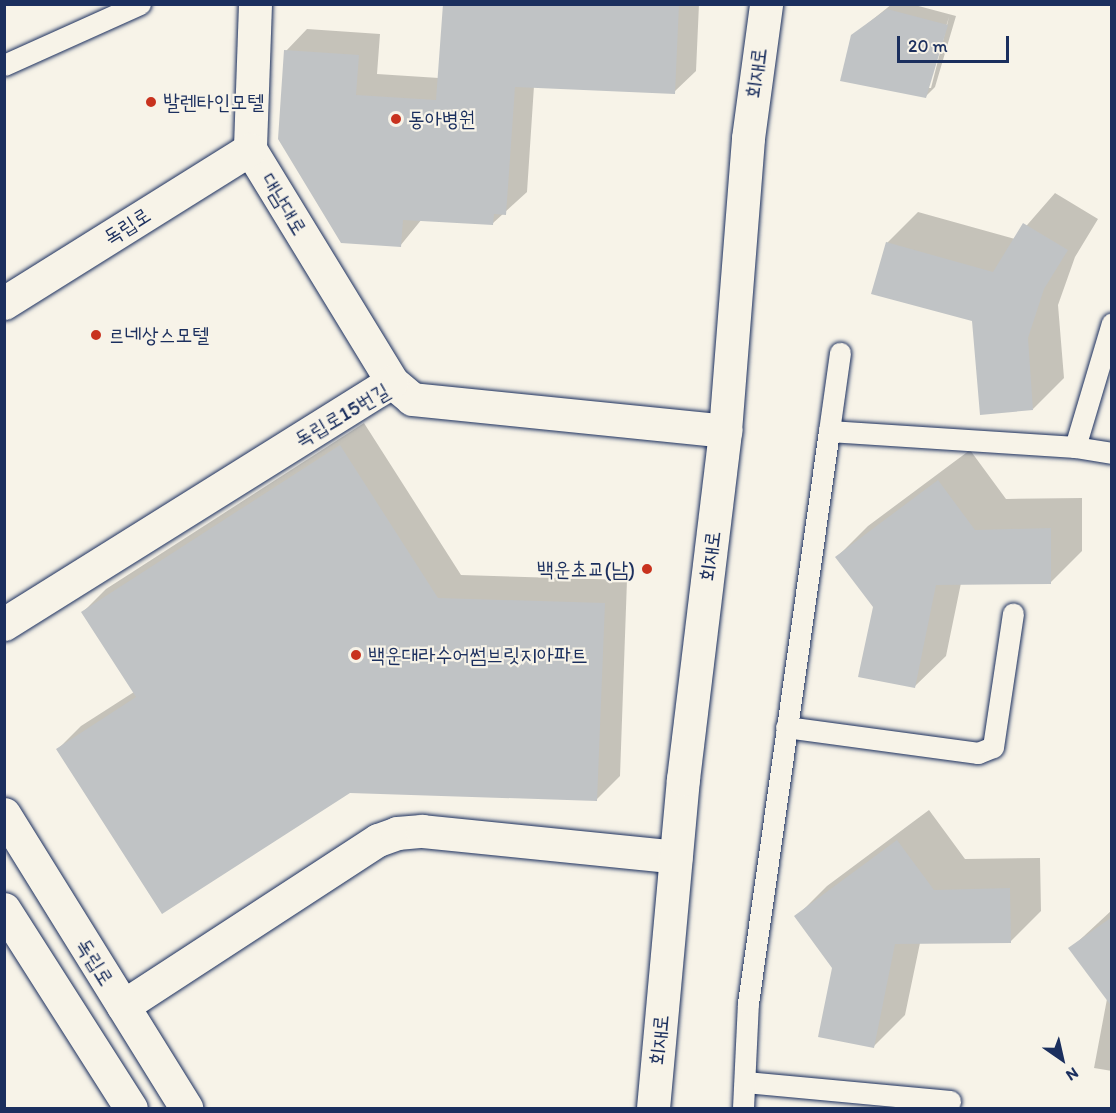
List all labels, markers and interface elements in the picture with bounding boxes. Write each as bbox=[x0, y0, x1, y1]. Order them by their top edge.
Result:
scale bar bbox=[900, 24, 1012, 62]
text: 20 m bbox=[908, 35, 948, 57]
street label: 회재로 bbox=[740, 46, 772, 100]
place label: 발렌타인모텔 bbox=[163, 89, 264, 115]
marker: 발렌타인모텔 bbox=[144, 95, 158, 109]
place label: 동아병원 bbox=[408, 106, 476, 132]
marker: 동아병원 bbox=[389, 112, 403, 126]
street label: 대남대로 bbox=[256, 169, 312, 239]
street label: 독립로 bbox=[99, 202, 155, 250]
place label: 르네상스모텔 bbox=[108, 322, 209, 348]
marker: 르네상스모텔 bbox=[89, 328, 103, 342]
street label: 독립로15번길 bbox=[290, 378, 394, 452]
street label: 회재로 bbox=[694, 529, 726, 583]
place label: 백운초교(남) bbox=[537, 556, 635, 582]
marker: 백운초교(남) bbox=[640, 562, 654, 576]
place label: 백운대라수어썸브릿지아파트 bbox=[368, 642, 588, 668]
marker: 백운대라수어썸브릿지아파트 bbox=[349, 648, 363, 662]
street label: 독립로 bbox=[71, 934, 119, 990]
street label: 회재로 bbox=[644, 1014, 674, 1066]
north arrow bbox=[1032, 1029, 1092, 1089]
text: N bbox=[1063, 1063, 1082, 1085]

